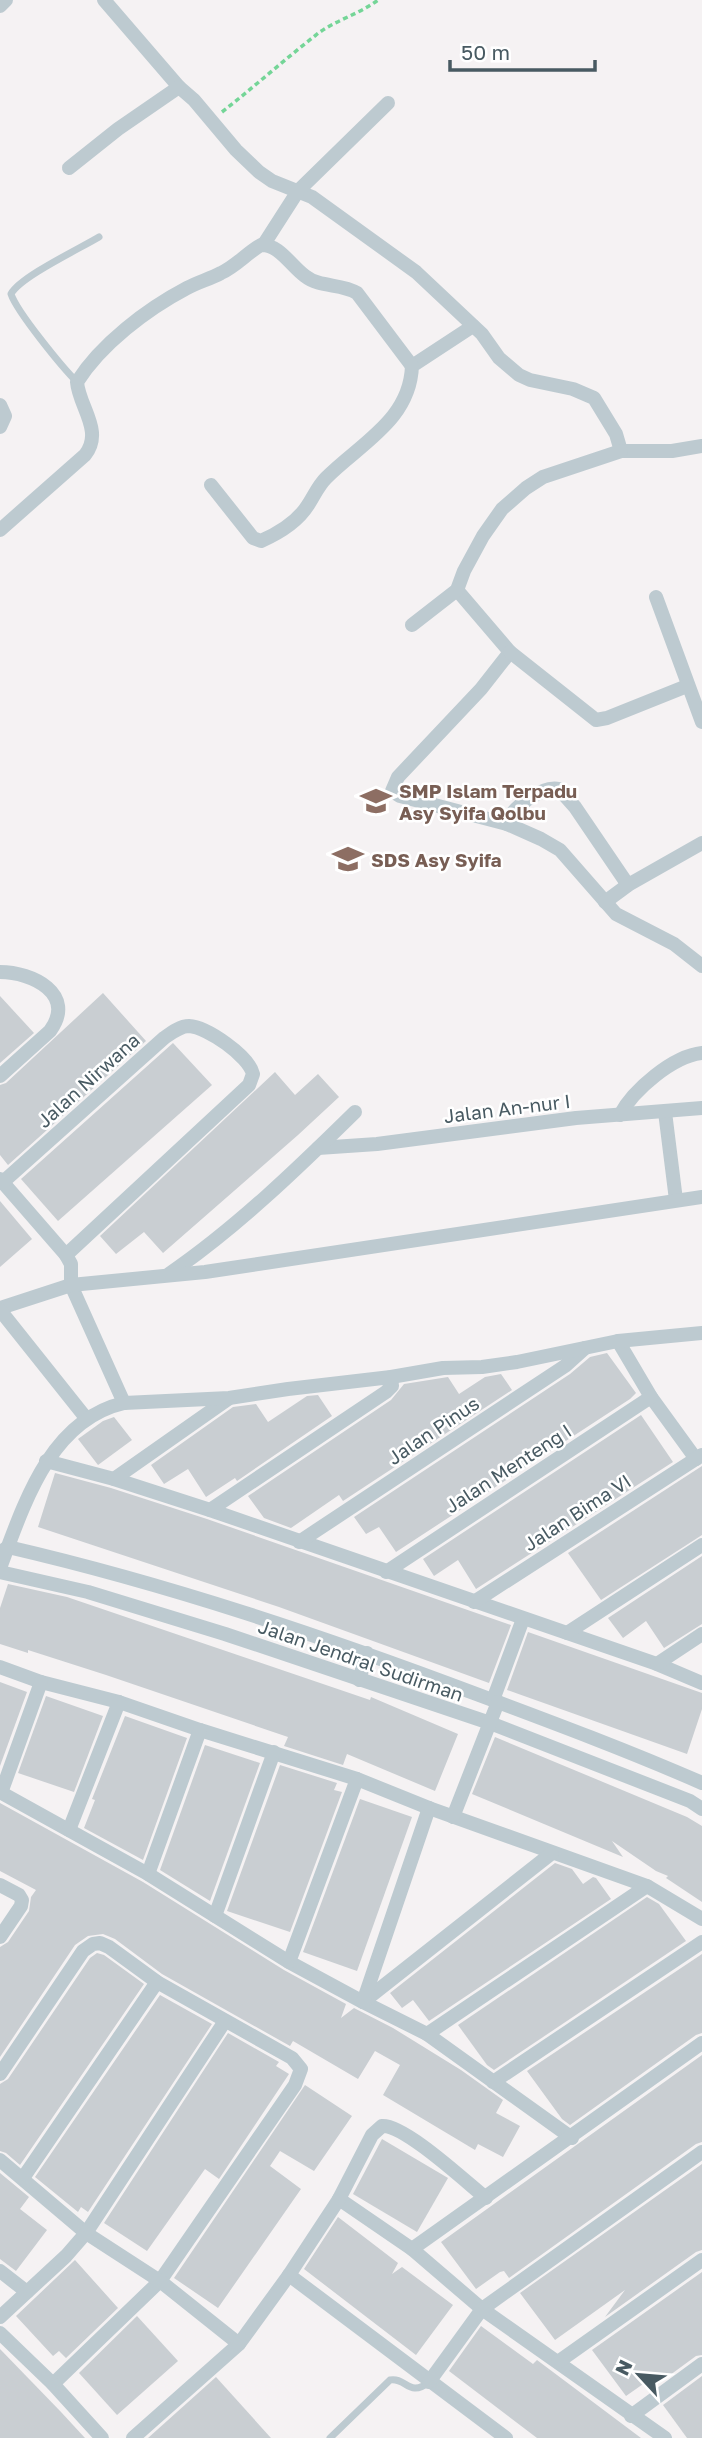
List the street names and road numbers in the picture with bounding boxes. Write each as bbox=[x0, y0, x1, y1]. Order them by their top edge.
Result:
street label: Jalan Nirwana bbox=[32, 1028, 144, 1132]
street label: Jalan An-nur I bbox=[442, 1089, 572, 1127]
street label: Jalan Pinus bbox=[383, 1391, 483, 1469]
street label: Jalan Menteng I bbox=[440, 1419, 576, 1517]
street label: Jalan Bima VI bbox=[519, 1469, 635, 1555]
street label: Jalan Jendral Sudirman bbox=[255, 1614, 467, 1706]

